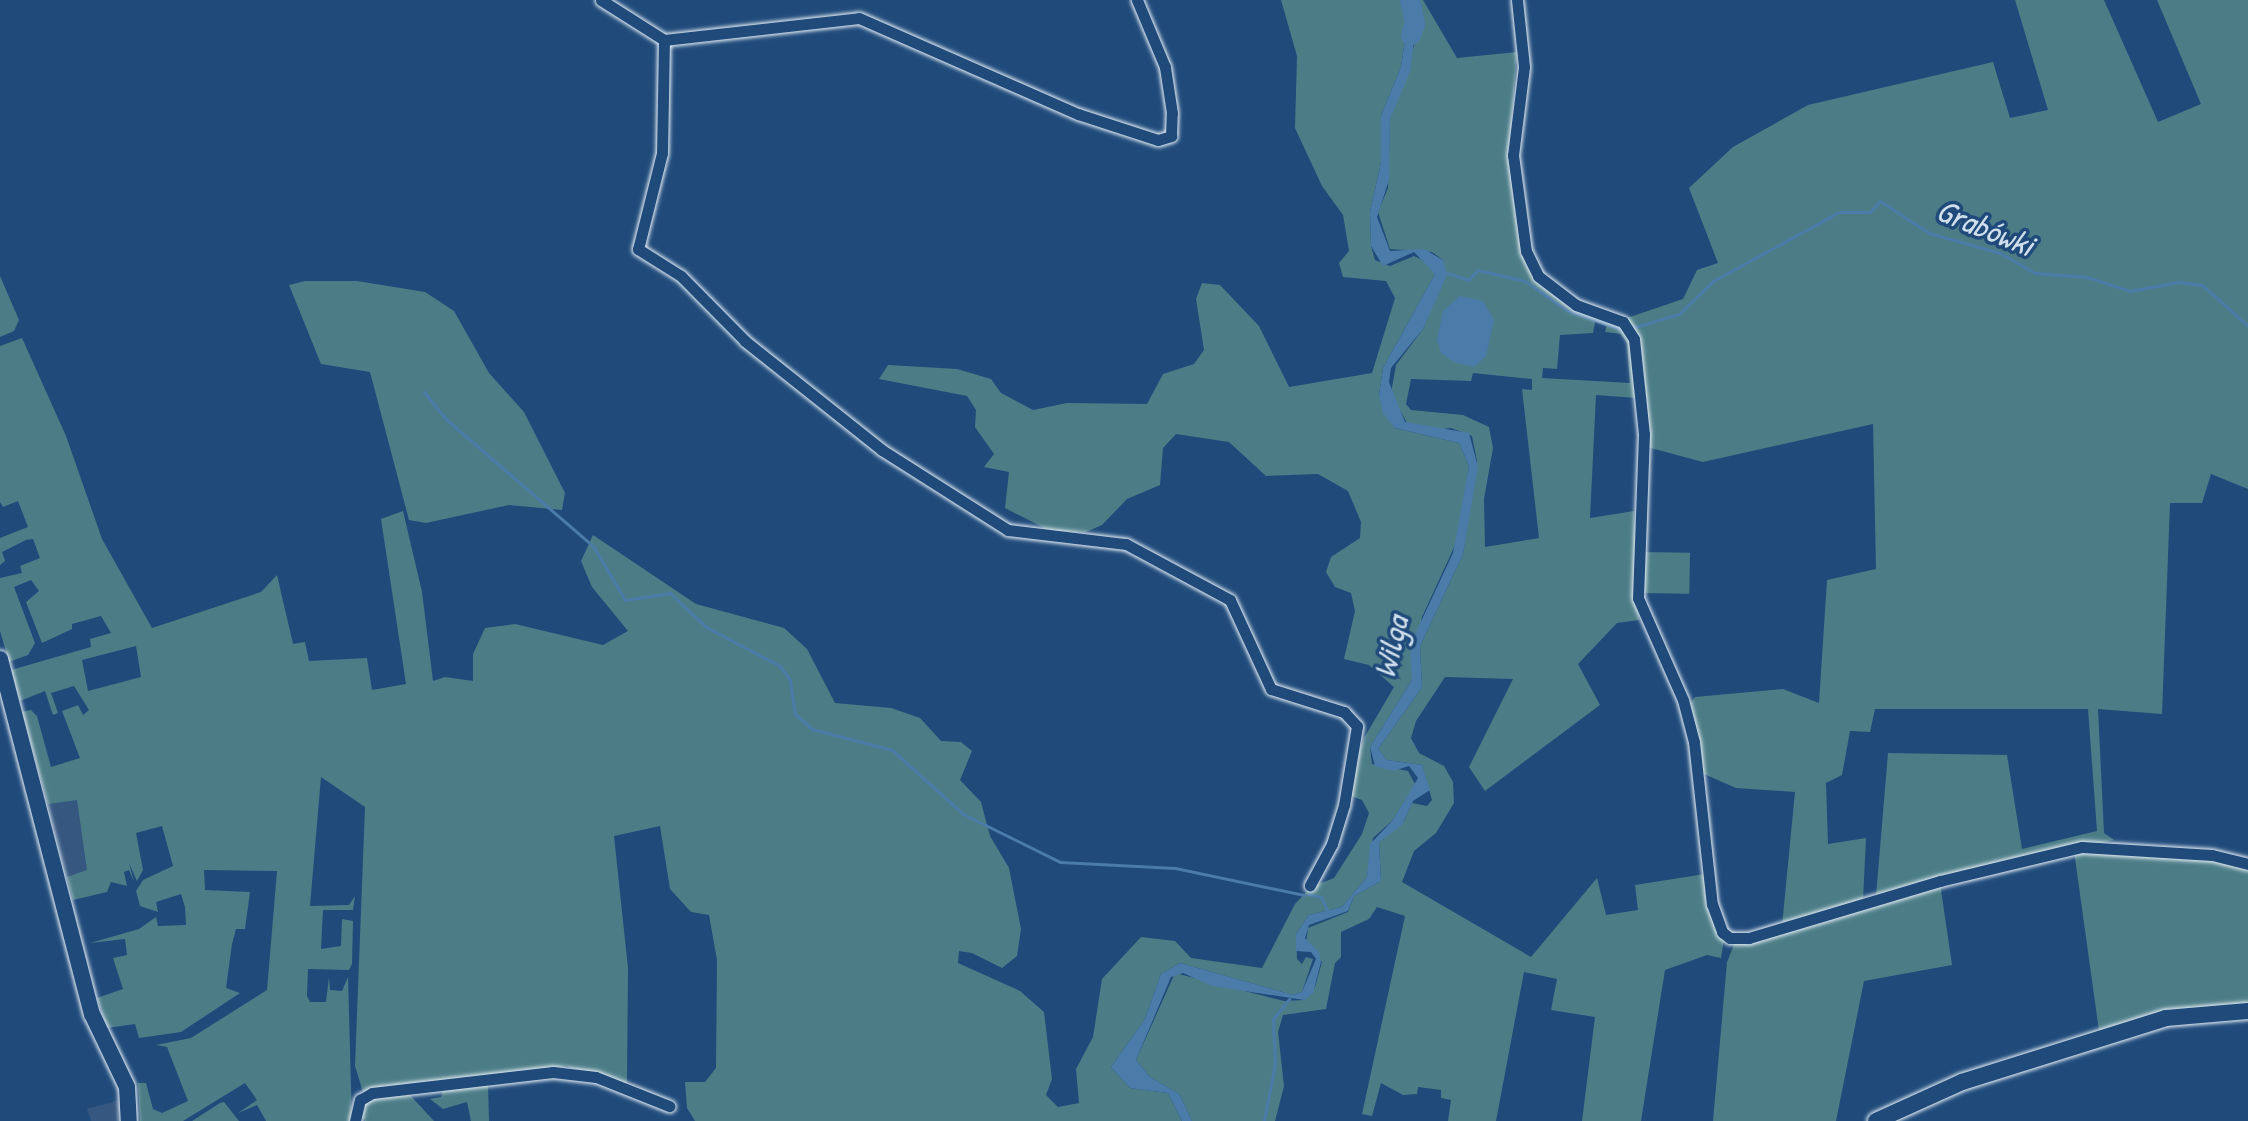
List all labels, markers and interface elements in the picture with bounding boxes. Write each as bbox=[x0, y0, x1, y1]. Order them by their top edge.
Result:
water label: Grabówki bbox=[1931, 191, 2039, 265]
water label: Wilga bbox=[1365, 612, 1417, 682]

